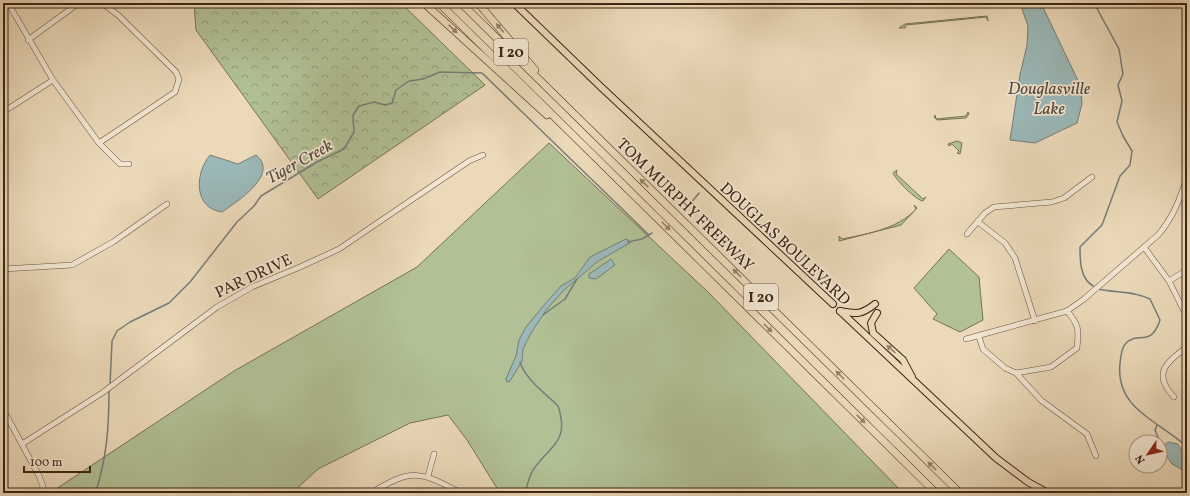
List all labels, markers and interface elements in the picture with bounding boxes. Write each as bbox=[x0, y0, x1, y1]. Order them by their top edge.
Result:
one-way arrow bbox=[495, 23, 504, 34]
one-way arrow bbox=[448, 25, 458, 34]
road number: I 20 bbox=[494, 39, 528, 65]
water label: Douglasville Lake bbox=[1008, 78, 1091, 121]
water label: Tiger Creek bbox=[262, 134, 337, 190]
street label: TOM MURPHY FREEWAY bbox=[611, 134, 758, 277]
one-way arrow bbox=[639, 178, 649, 187]
street label: DOUGLAS BOULEVARD bbox=[714, 178, 855, 311]
one-way arrow bbox=[661, 221, 671, 231]
street label: PAR DRIVE bbox=[212, 249, 296, 304]
one-way arrow bbox=[732, 269, 742, 278]
road number: I 20 bbox=[744, 284, 778, 310]
one-way arrow bbox=[763, 323, 773, 333]
one-way arrow bbox=[886, 344, 896, 354]
one-way arrow bbox=[835, 370, 845, 379]
one-way arrow bbox=[856, 414, 866, 424]
north arrow bbox=[1128, 434, 1168, 474]
scale bar bbox=[24, 448, 90, 474]
text: N bbox=[1132, 451, 1149, 466]
text: 100 m bbox=[30, 455, 63, 471]
one-way arrow bbox=[927, 461, 937, 471]

